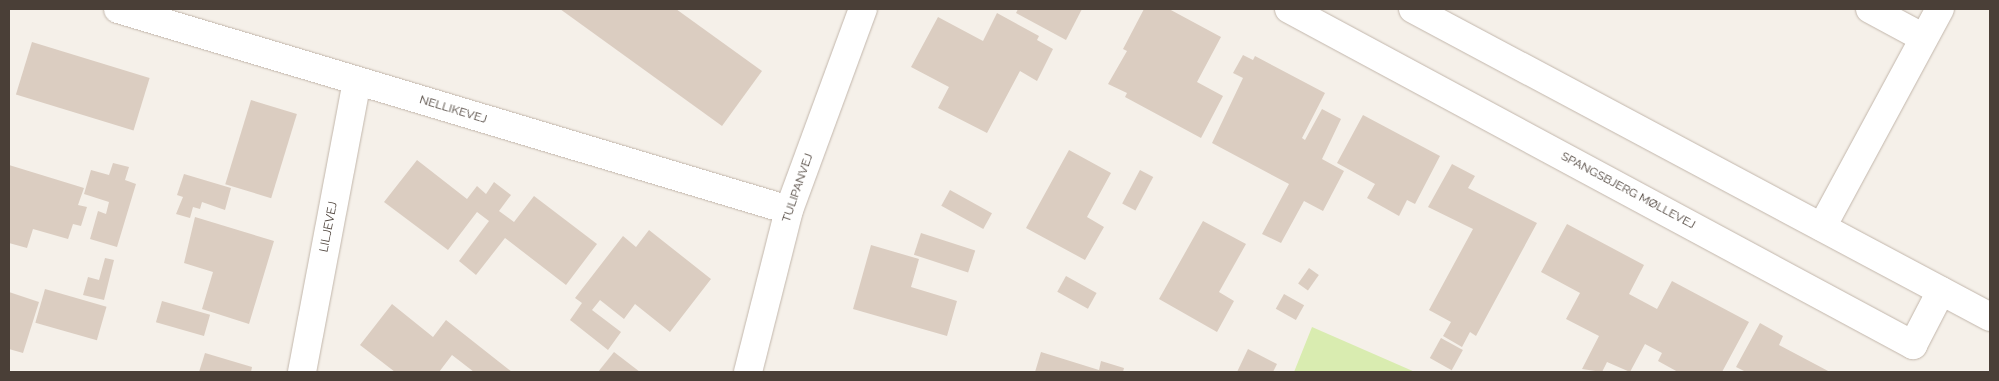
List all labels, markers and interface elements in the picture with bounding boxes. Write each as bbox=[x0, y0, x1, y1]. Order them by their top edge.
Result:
street label: NELLIKEVEJ bbox=[418, 93, 488, 127]
street label: SPANGSBJERG MØLLEVEJ bbox=[1558, 149, 1698, 233]
street label: TULIPANVEJ bbox=[779, 152, 817, 224]
street label: LILJEVEJ bbox=[317, 200, 341, 254]

